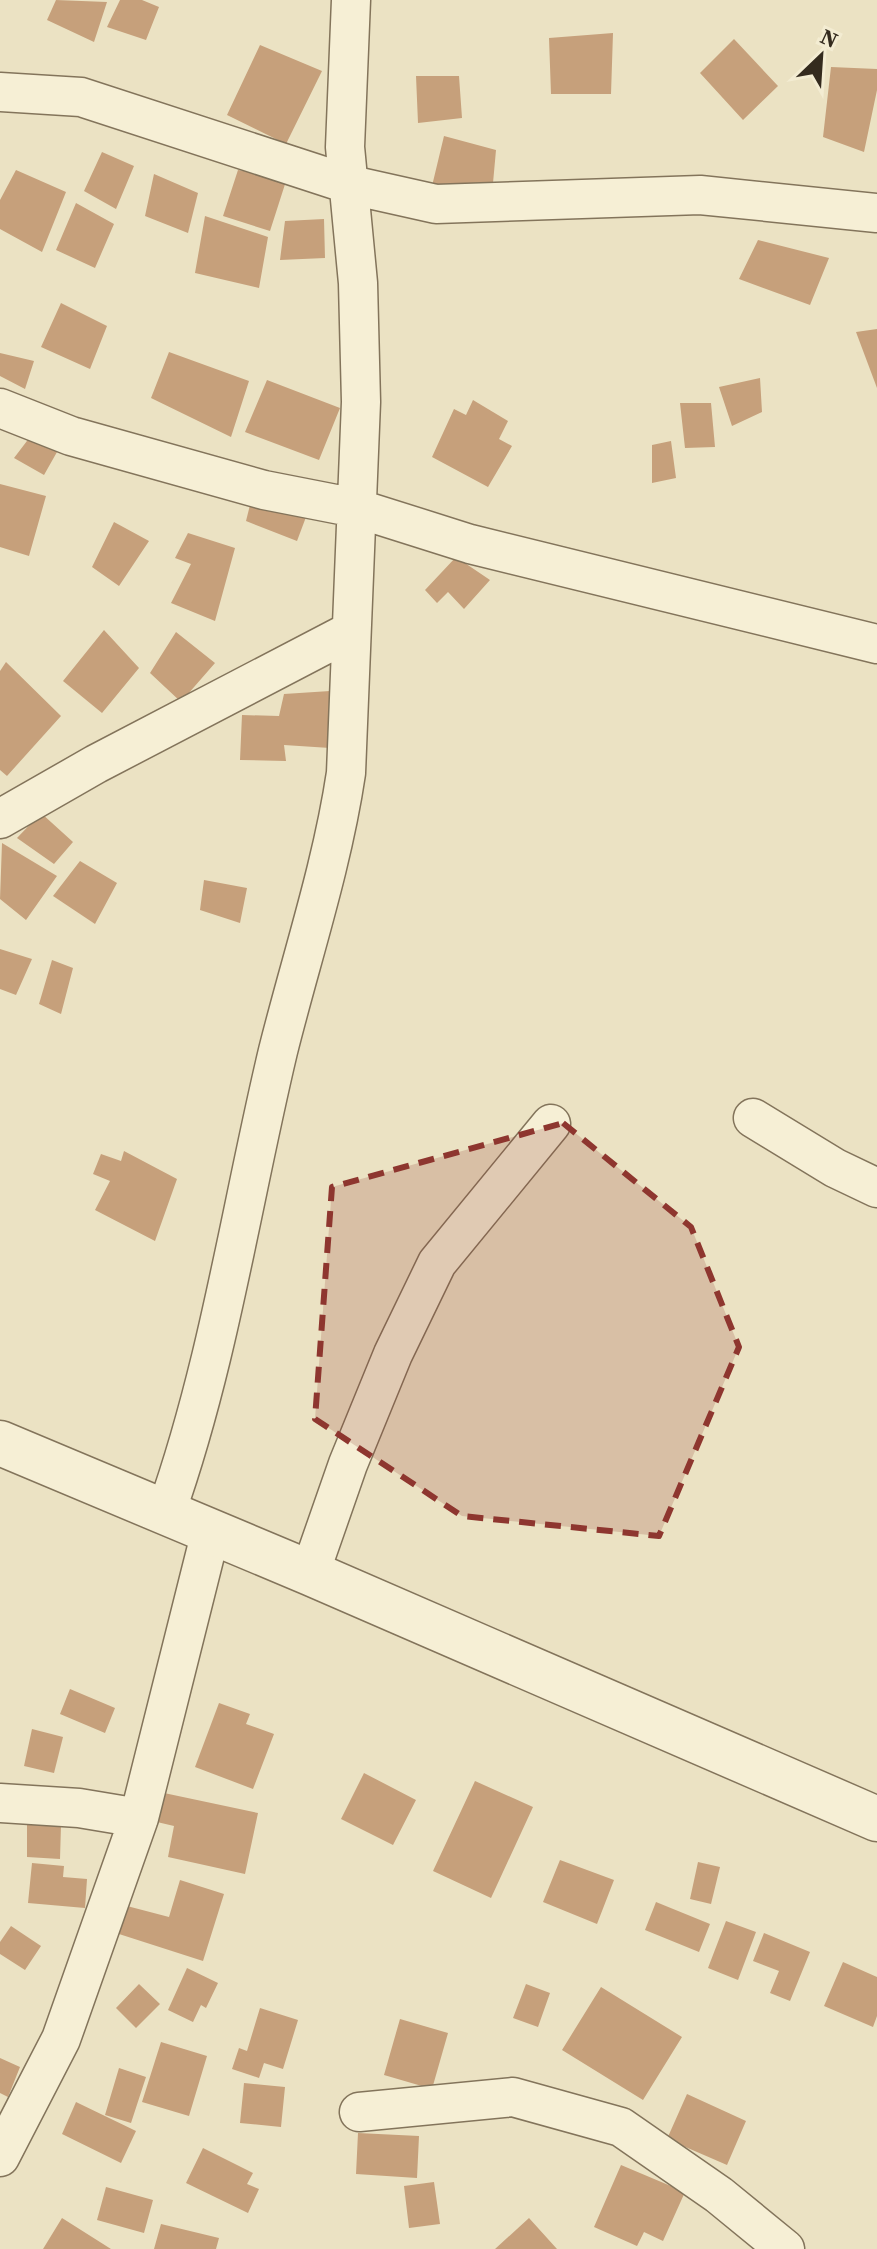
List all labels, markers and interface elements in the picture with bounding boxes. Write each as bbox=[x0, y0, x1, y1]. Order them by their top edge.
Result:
north arrow bbox=[781, 16, 861, 96]
text: N bbox=[816, 21, 843, 55]

